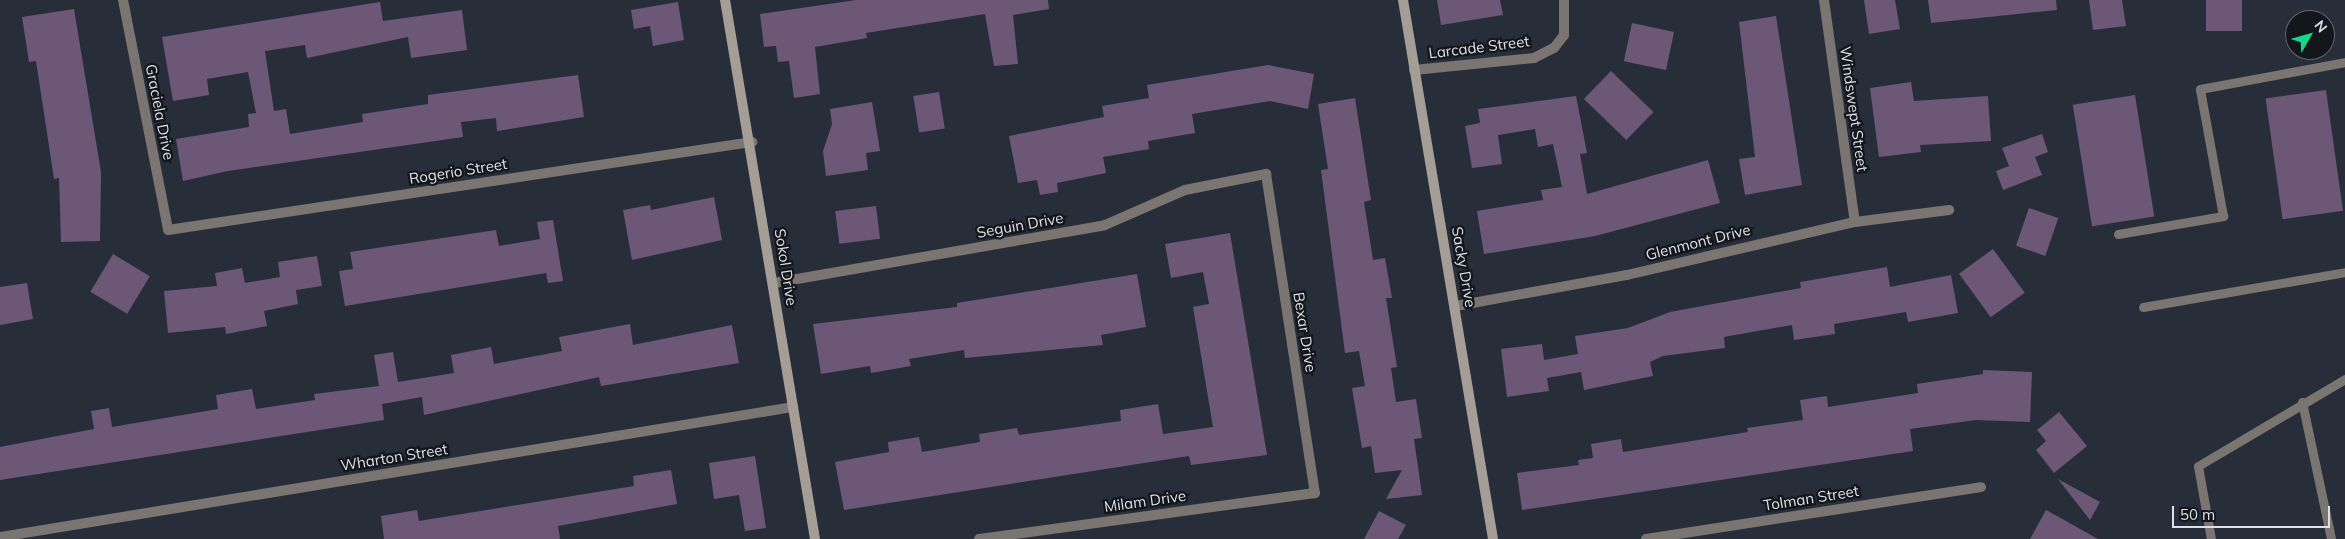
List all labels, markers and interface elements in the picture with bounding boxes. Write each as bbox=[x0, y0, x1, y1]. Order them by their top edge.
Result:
north arrow bbox=[2285, 10, 2335, 60]
text: N bbox=[2311, 17, 2331, 36]
street label: Larcade Street bbox=[1428, 32, 1530, 62]
street label: Windswept Street bbox=[1836, 45, 1872, 173]
street label: Graciela Drive bbox=[142, 63, 178, 161]
street label: Rogerio Street bbox=[408, 154, 508, 188]
street label: Seguin Drive bbox=[975, 209, 1065, 241]
street label: Glenmont Drive bbox=[1644, 220, 1752, 264]
street label: Sacky Drive bbox=[1448, 225, 1480, 309]
street label: Sokol Drive bbox=[771, 227, 801, 307]
street label: Bexar Drive bbox=[1290, 291, 1320, 373]
street label: Wharton Street bbox=[339, 440, 449, 474]
street label: Tolman Street bbox=[1762, 482, 1860, 514]
street label: Milam Drive bbox=[1103, 486, 1187, 516]
scale bar bbox=[2175, 496, 2332, 528]
text: 50 m bbox=[2180, 505, 2215, 524]

